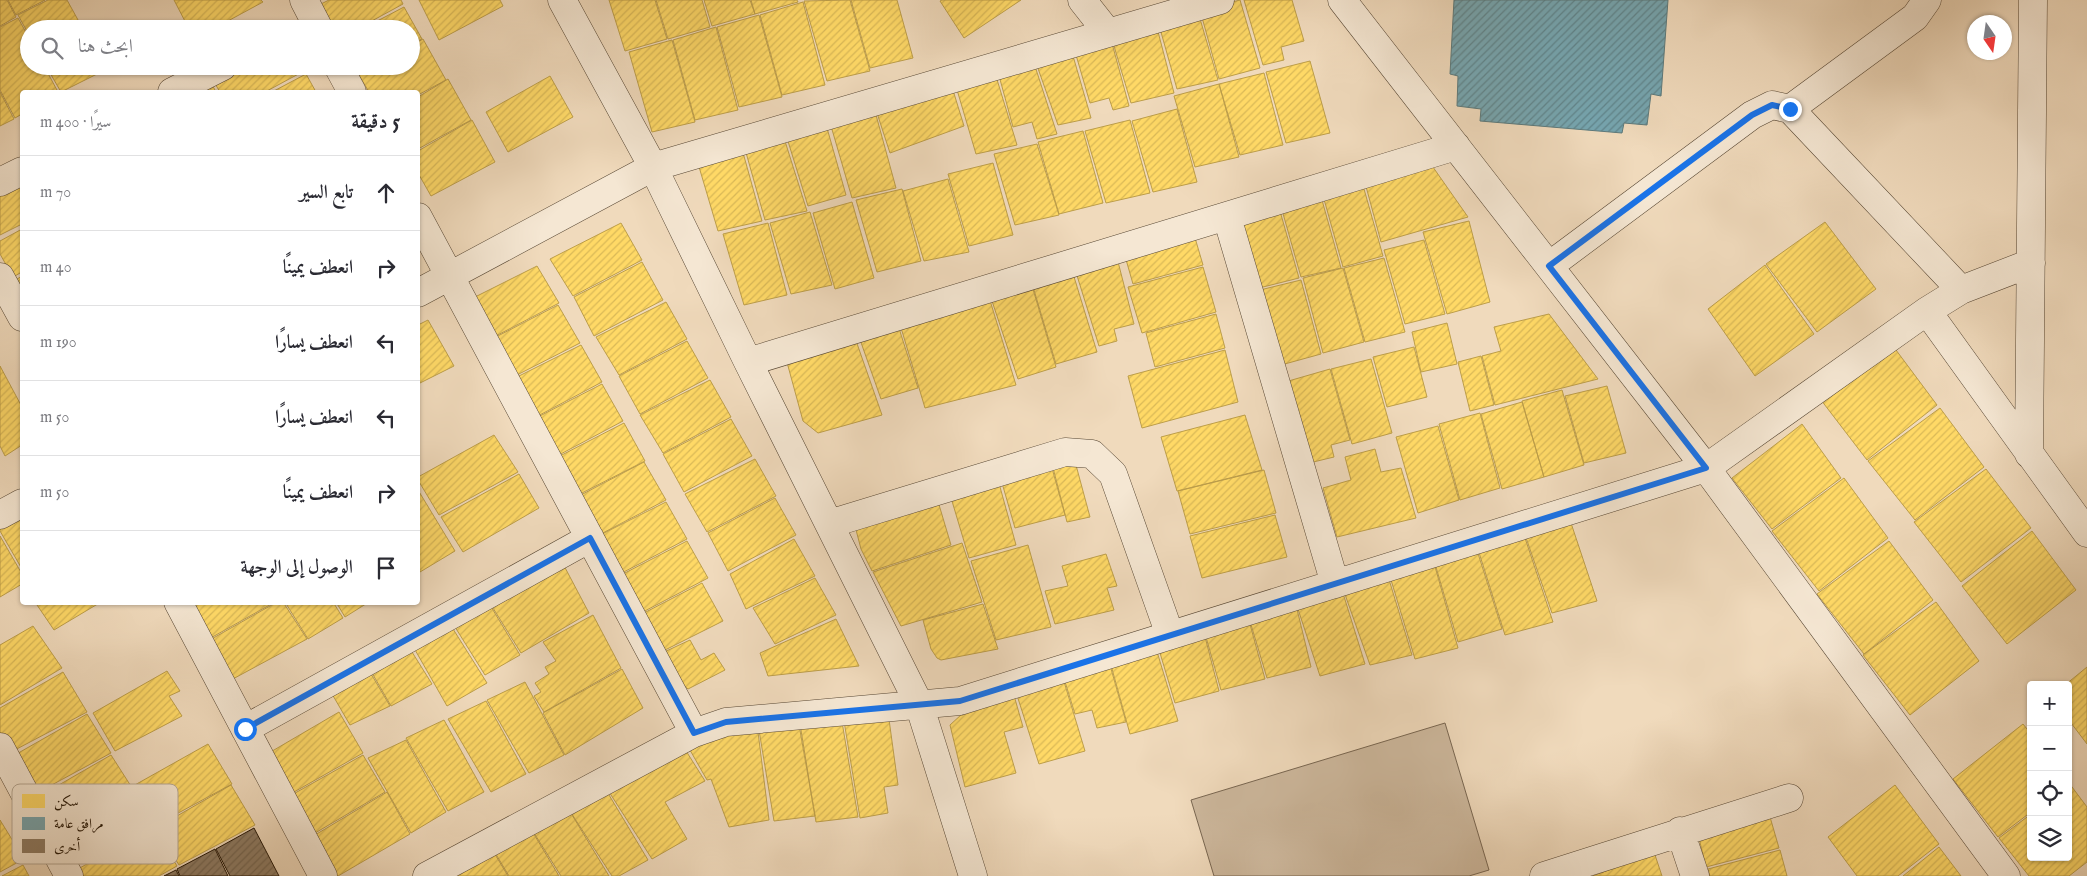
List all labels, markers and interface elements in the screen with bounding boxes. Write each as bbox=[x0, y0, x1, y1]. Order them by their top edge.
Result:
north arrow bbox=[1967, 15, 2012, 60]
search box bbox=[20, 20, 420, 75]
icon: search bbox=[38, 34, 66, 62]
text: ابحث هنا bbox=[78, 35, 133, 59]
route end bbox=[1779, 98, 1802, 121]
text: 5 دقيقة bbox=[351, 109, 400, 136]
text: سيرًا · 400 m bbox=[40, 113, 111, 133]
icon: ahead bbox=[372, 179, 400, 207]
text: تابع السير bbox=[299, 181, 353, 205]
text: 70 m bbox=[40, 183, 71, 203]
icon: right bbox=[372, 254, 400, 282]
text: انعطف يمينًا bbox=[283, 256, 353, 280]
text: 40 m bbox=[40, 258, 72, 278]
icon: left bbox=[372, 329, 400, 357]
text: انعطف يسارًا bbox=[275, 331, 353, 355]
text: 190 m bbox=[40, 333, 77, 353]
icon: left bbox=[372, 404, 400, 432]
text: انعطف يسارًا bbox=[275, 406, 353, 430]
text: 50 m bbox=[40, 408, 69, 428]
icon: right bbox=[372, 479, 400, 507]
text: انعطف يمينًا bbox=[283, 481, 353, 505]
text: 50 m bbox=[40, 483, 69, 503]
icon: arrive bbox=[372, 554, 400, 582]
text: الوصول إلى الوجهة bbox=[241, 556, 353, 580]
map controls bbox=[2027, 681, 2072, 861]
button: + bbox=[2027, 681, 2072, 726]
route start bbox=[234, 718, 257, 741]
button: − bbox=[2027, 726, 2072, 771]
button: locate bbox=[2027, 771, 2072, 816]
legend bbox=[12, 784, 178, 864]
text: سكن bbox=[54, 793, 79, 811]
text: مرافق عامة bbox=[54, 815, 104, 833]
button: layers bbox=[2027, 816, 2072, 861]
text: أخرى bbox=[54, 836, 81, 856]

